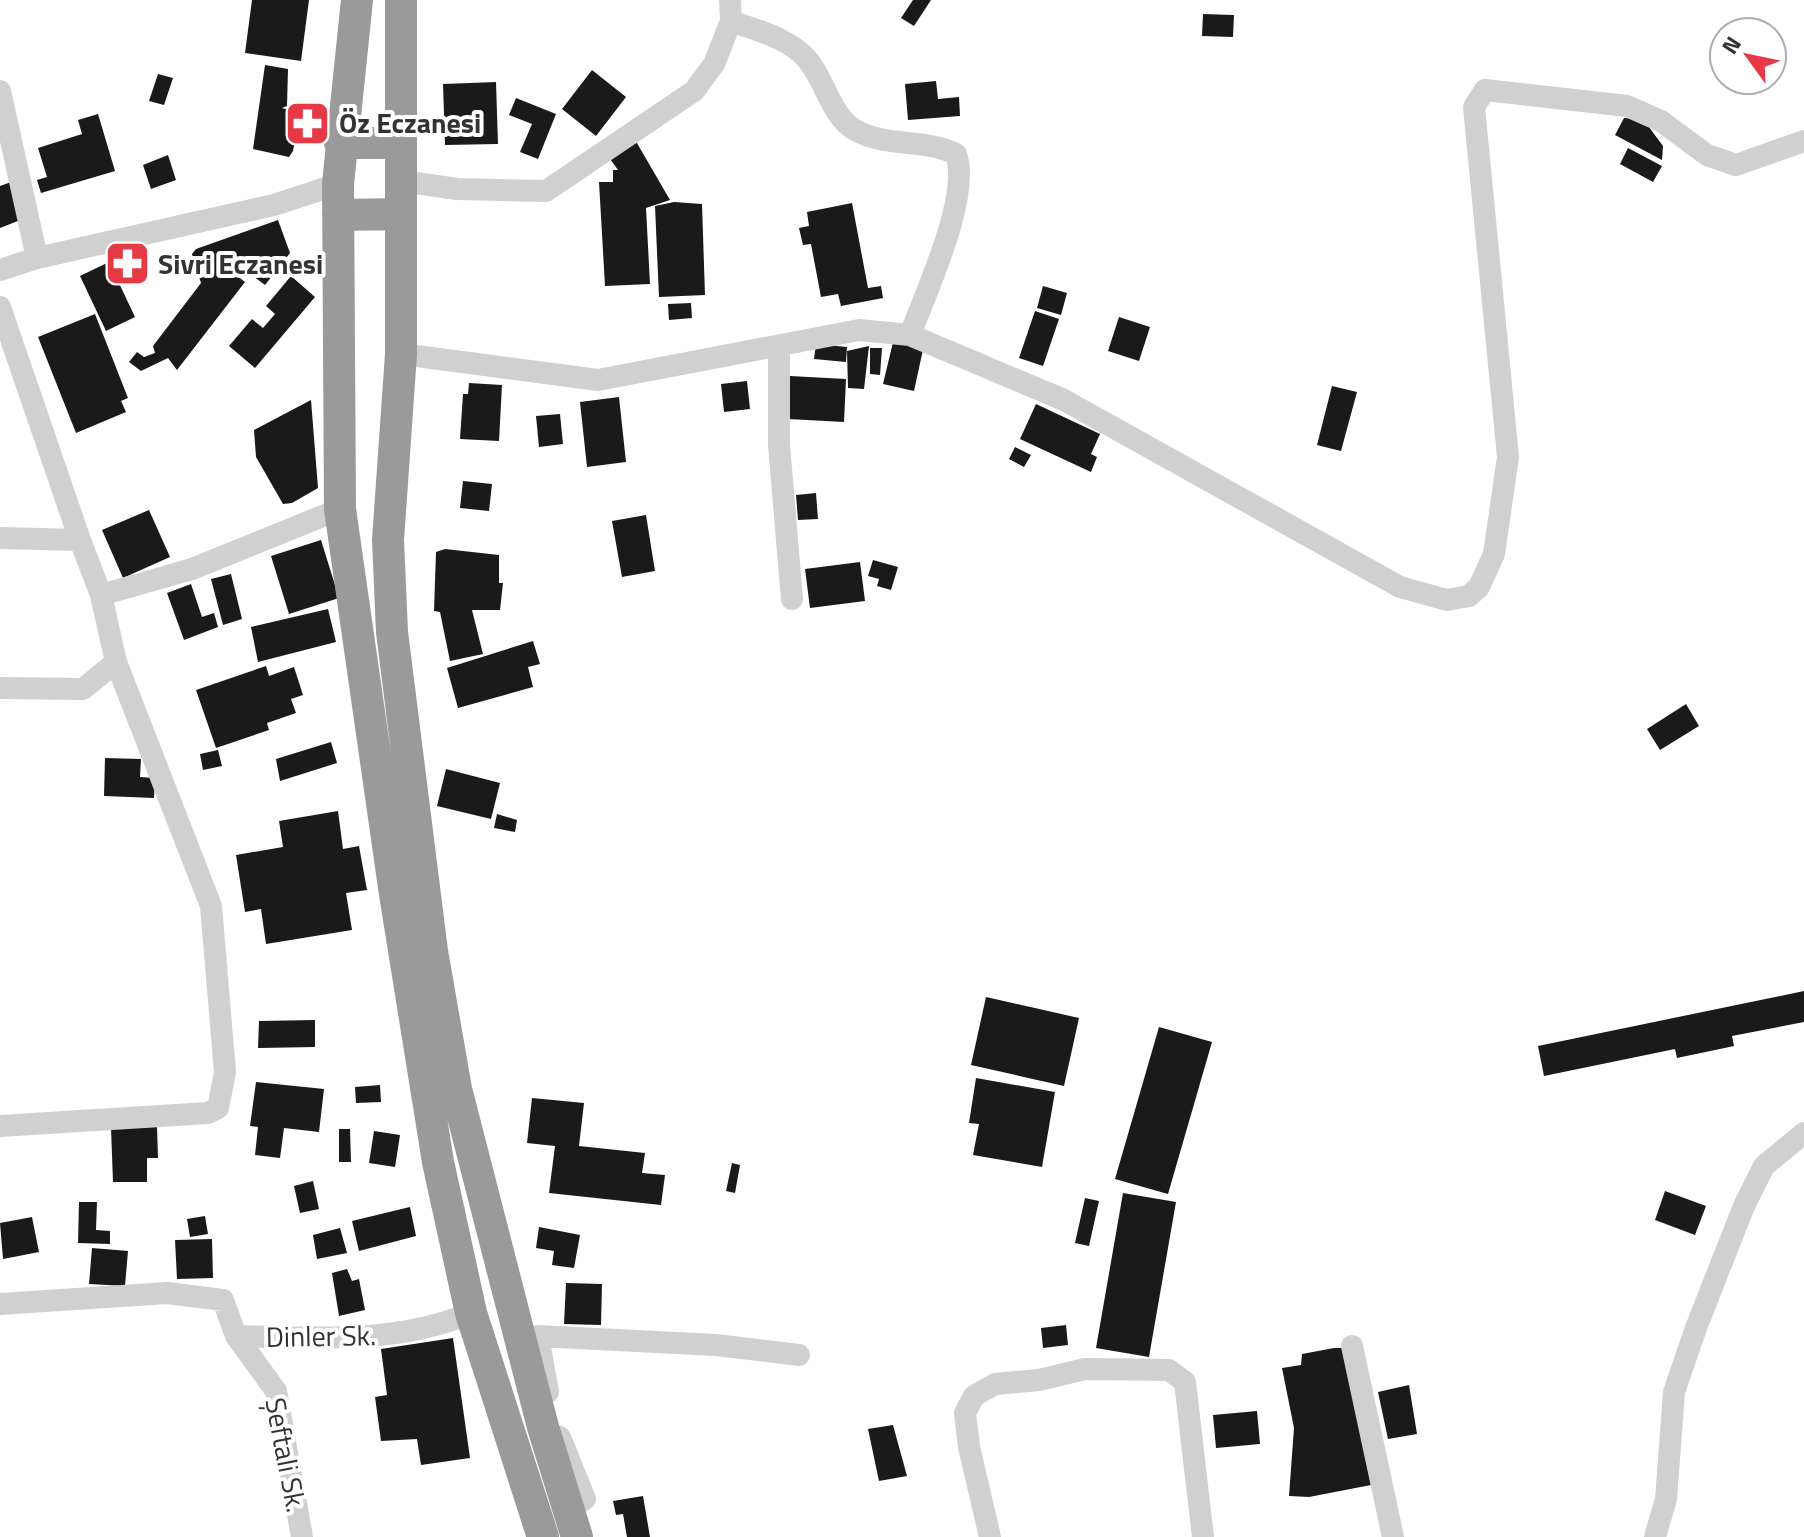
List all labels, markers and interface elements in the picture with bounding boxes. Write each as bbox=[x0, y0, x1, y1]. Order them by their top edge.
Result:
north arrow bbox=[1708, 16, 1788, 96]
text: N bbox=[1713, 29, 1750, 61]
pharmacy icon: Öz Eczanesi bbox=[284, 99, 332, 147]
place label: Öz Eczanesi bbox=[339, 101, 481, 144]
pharmacy icon: Sivri Eczanesi bbox=[103, 240, 151, 288]
place label: Sivri Eczanesi bbox=[158, 242, 323, 285]
street label: Dinler Sk. bbox=[265, 1313, 377, 1358]
street label: Şeftali Sk. bbox=[254, 1394, 319, 1516]

